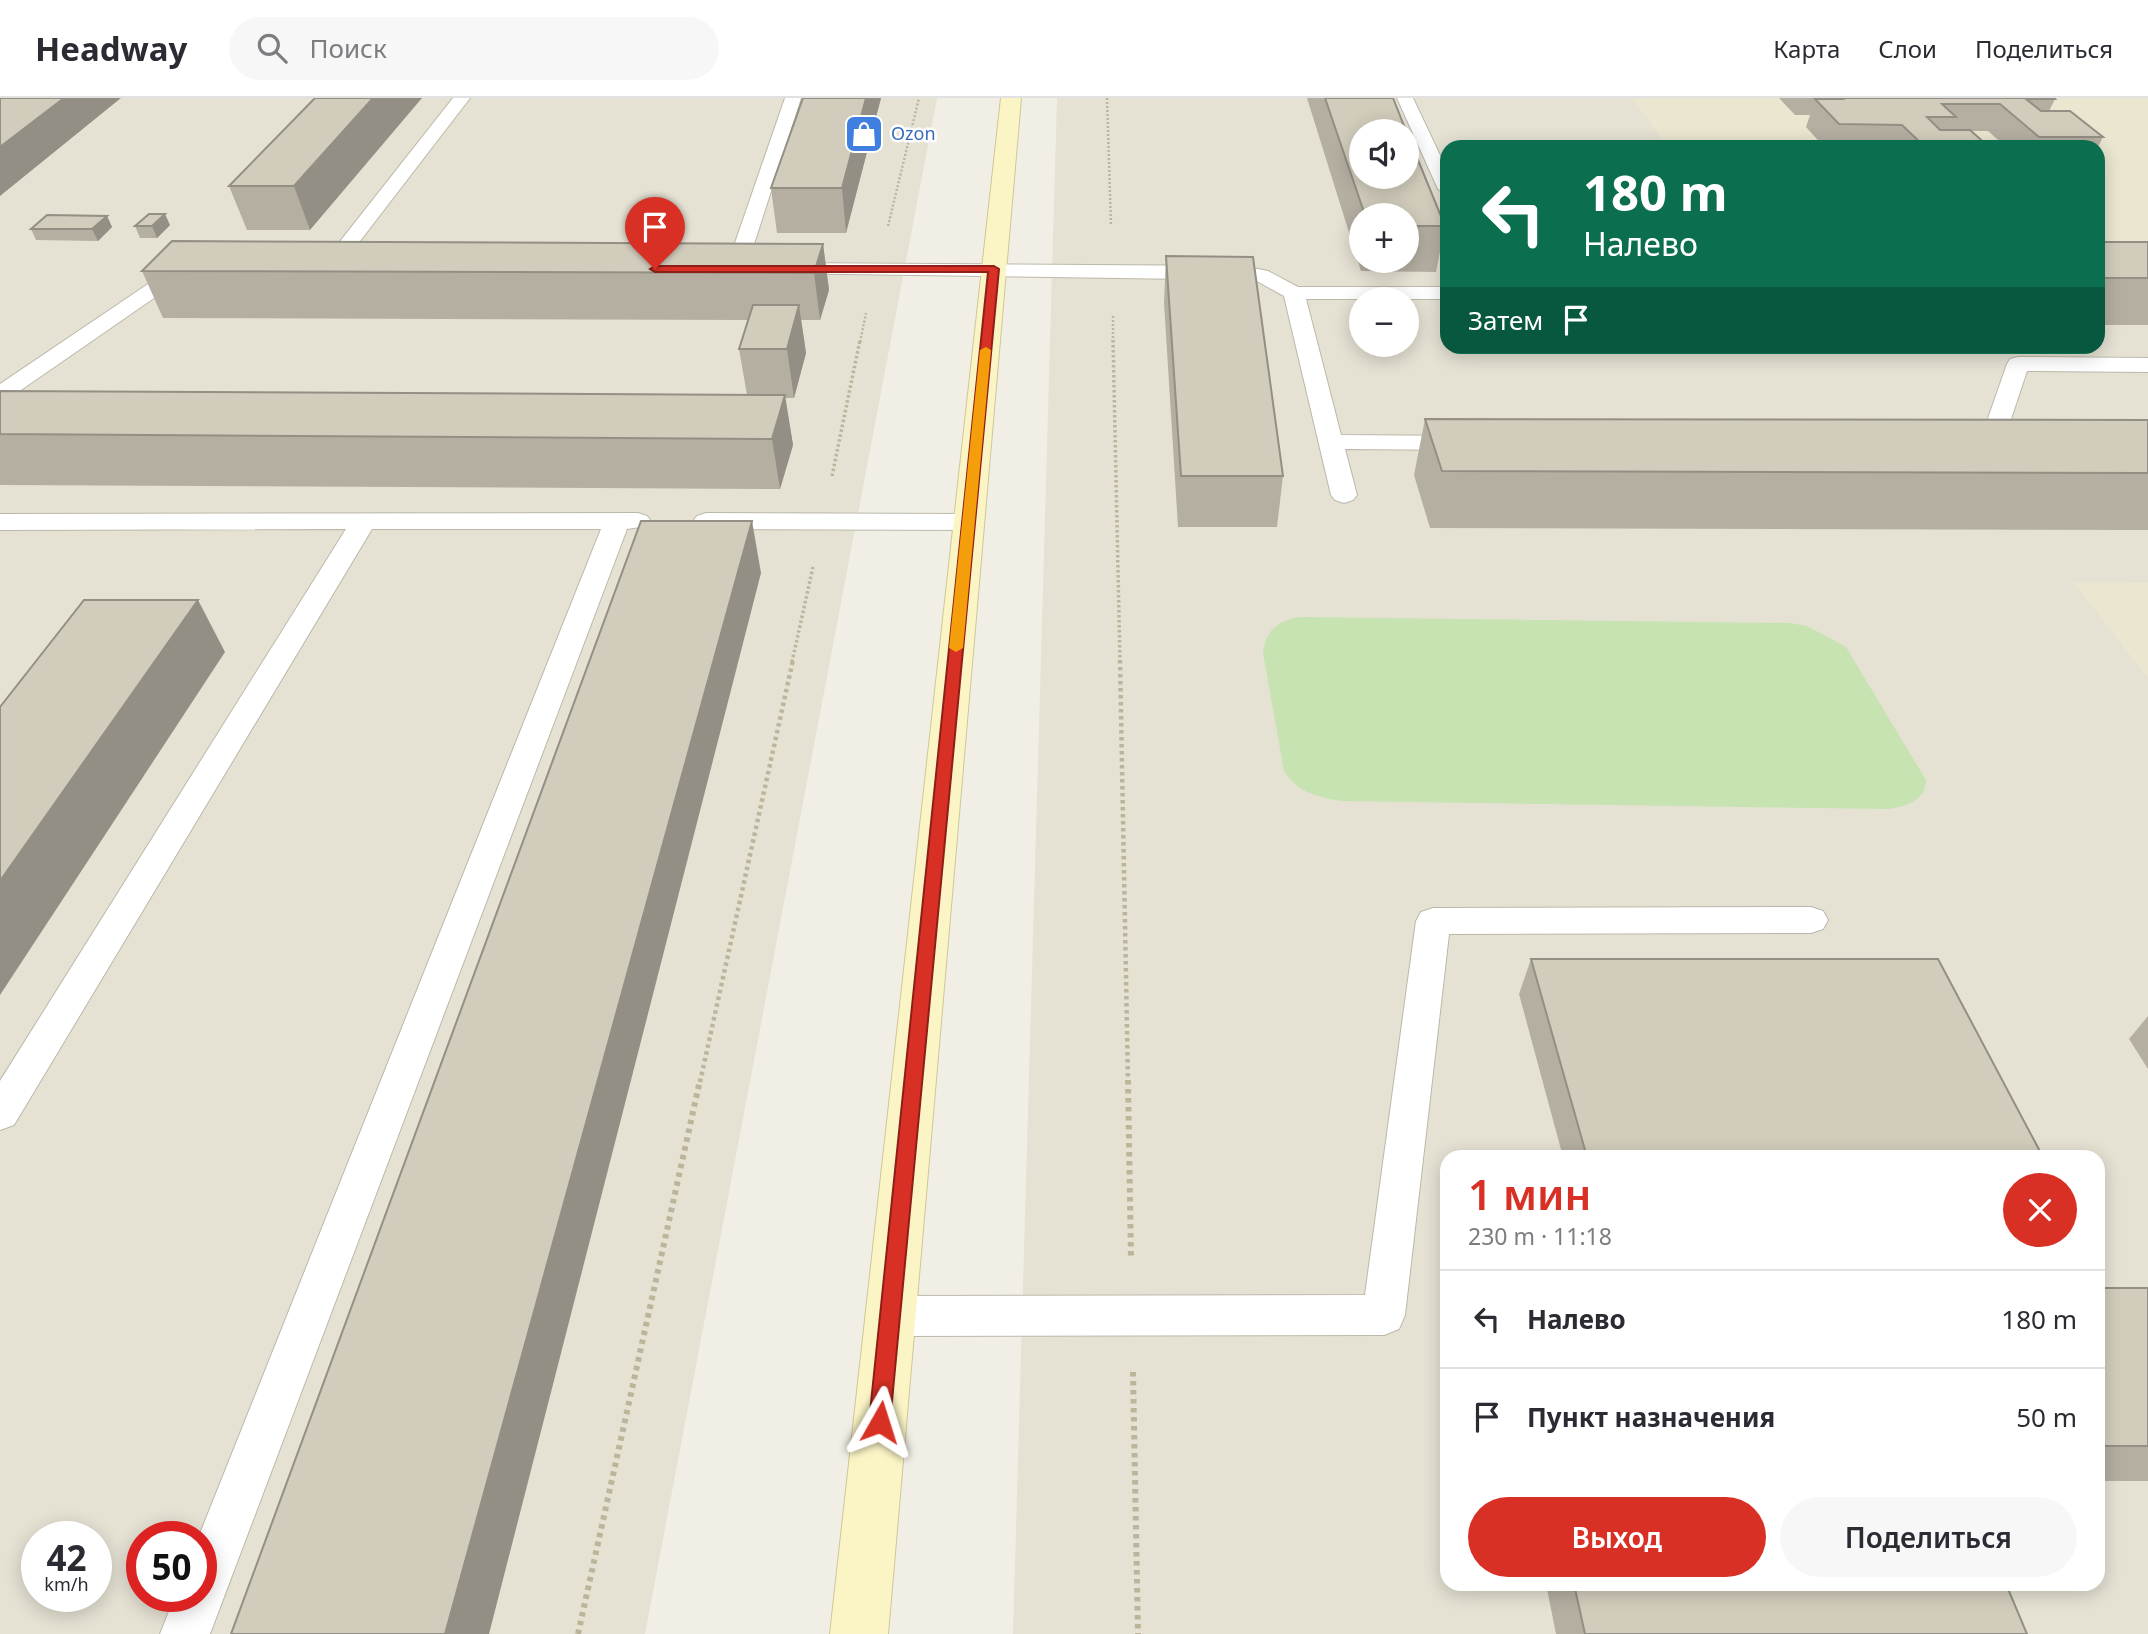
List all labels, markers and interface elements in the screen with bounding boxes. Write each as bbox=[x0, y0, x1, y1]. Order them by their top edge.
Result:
search box bbox=[229, 17, 719, 80]
text: Headway bbox=[35, 26, 187, 71]
icon: search bbox=[253, 29, 291, 67]
text: Поиск bbox=[309, 30, 387, 66]
text: Карта bbox=[1773, 32, 1840, 65]
text: Слои bbox=[1878, 32, 1937, 65]
text: Поделиться bbox=[1975, 32, 2113, 65]
shop icon: Ozon bbox=[843, 113, 885, 155]
map controls bbox=[1349, 119, 1419, 357]
button: sound bbox=[1349, 119, 1419, 189]
place label: Ozon bbox=[891, 121, 936, 145]
text: 180 m bbox=[1583, 159, 1728, 225]
icon: left bbox=[1468, 168, 1559, 259]
pin bbox=[625, 197, 685, 269]
button: + bbox=[1349, 203, 1419, 273]
icon: arrive bbox=[636, 208, 674, 246]
text: Налево bbox=[1583, 222, 1698, 265]
button: − bbox=[1349, 287, 1419, 357]
icon: arrive bbox=[1557, 301, 1595, 339]
text: Затем bbox=[1468, 302, 1543, 338]
text: 1 мин bbox=[1468, 1165, 1591, 1222]
button: close bbox=[2003, 1173, 2077, 1247]
text: 230 m · 11:18 bbox=[1468, 1220, 1612, 1252]
icon: left bbox=[1468, 1300, 1506, 1338]
text: Налево bbox=[1527, 1301, 1626, 1337]
text: 180 m bbox=[2001, 1301, 2077, 1337]
position arrow bbox=[843, 1385, 917, 1459]
icon: arrive bbox=[1468, 1398, 1506, 1436]
text: Пункт назначения bbox=[1527, 1399, 1775, 1435]
text: 50 m bbox=[2016, 1399, 2077, 1435]
button: Выход bbox=[1468, 1497, 1766, 1577]
button: Поделиться bbox=[1780, 1497, 2077, 1577]
speed limit sign: 50 bbox=[126, 1521, 217, 1612]
text: 42 bbox=[46, 1534, 87, 1581]
text: km/h bbox=[44, 1572, 89, 1596]

